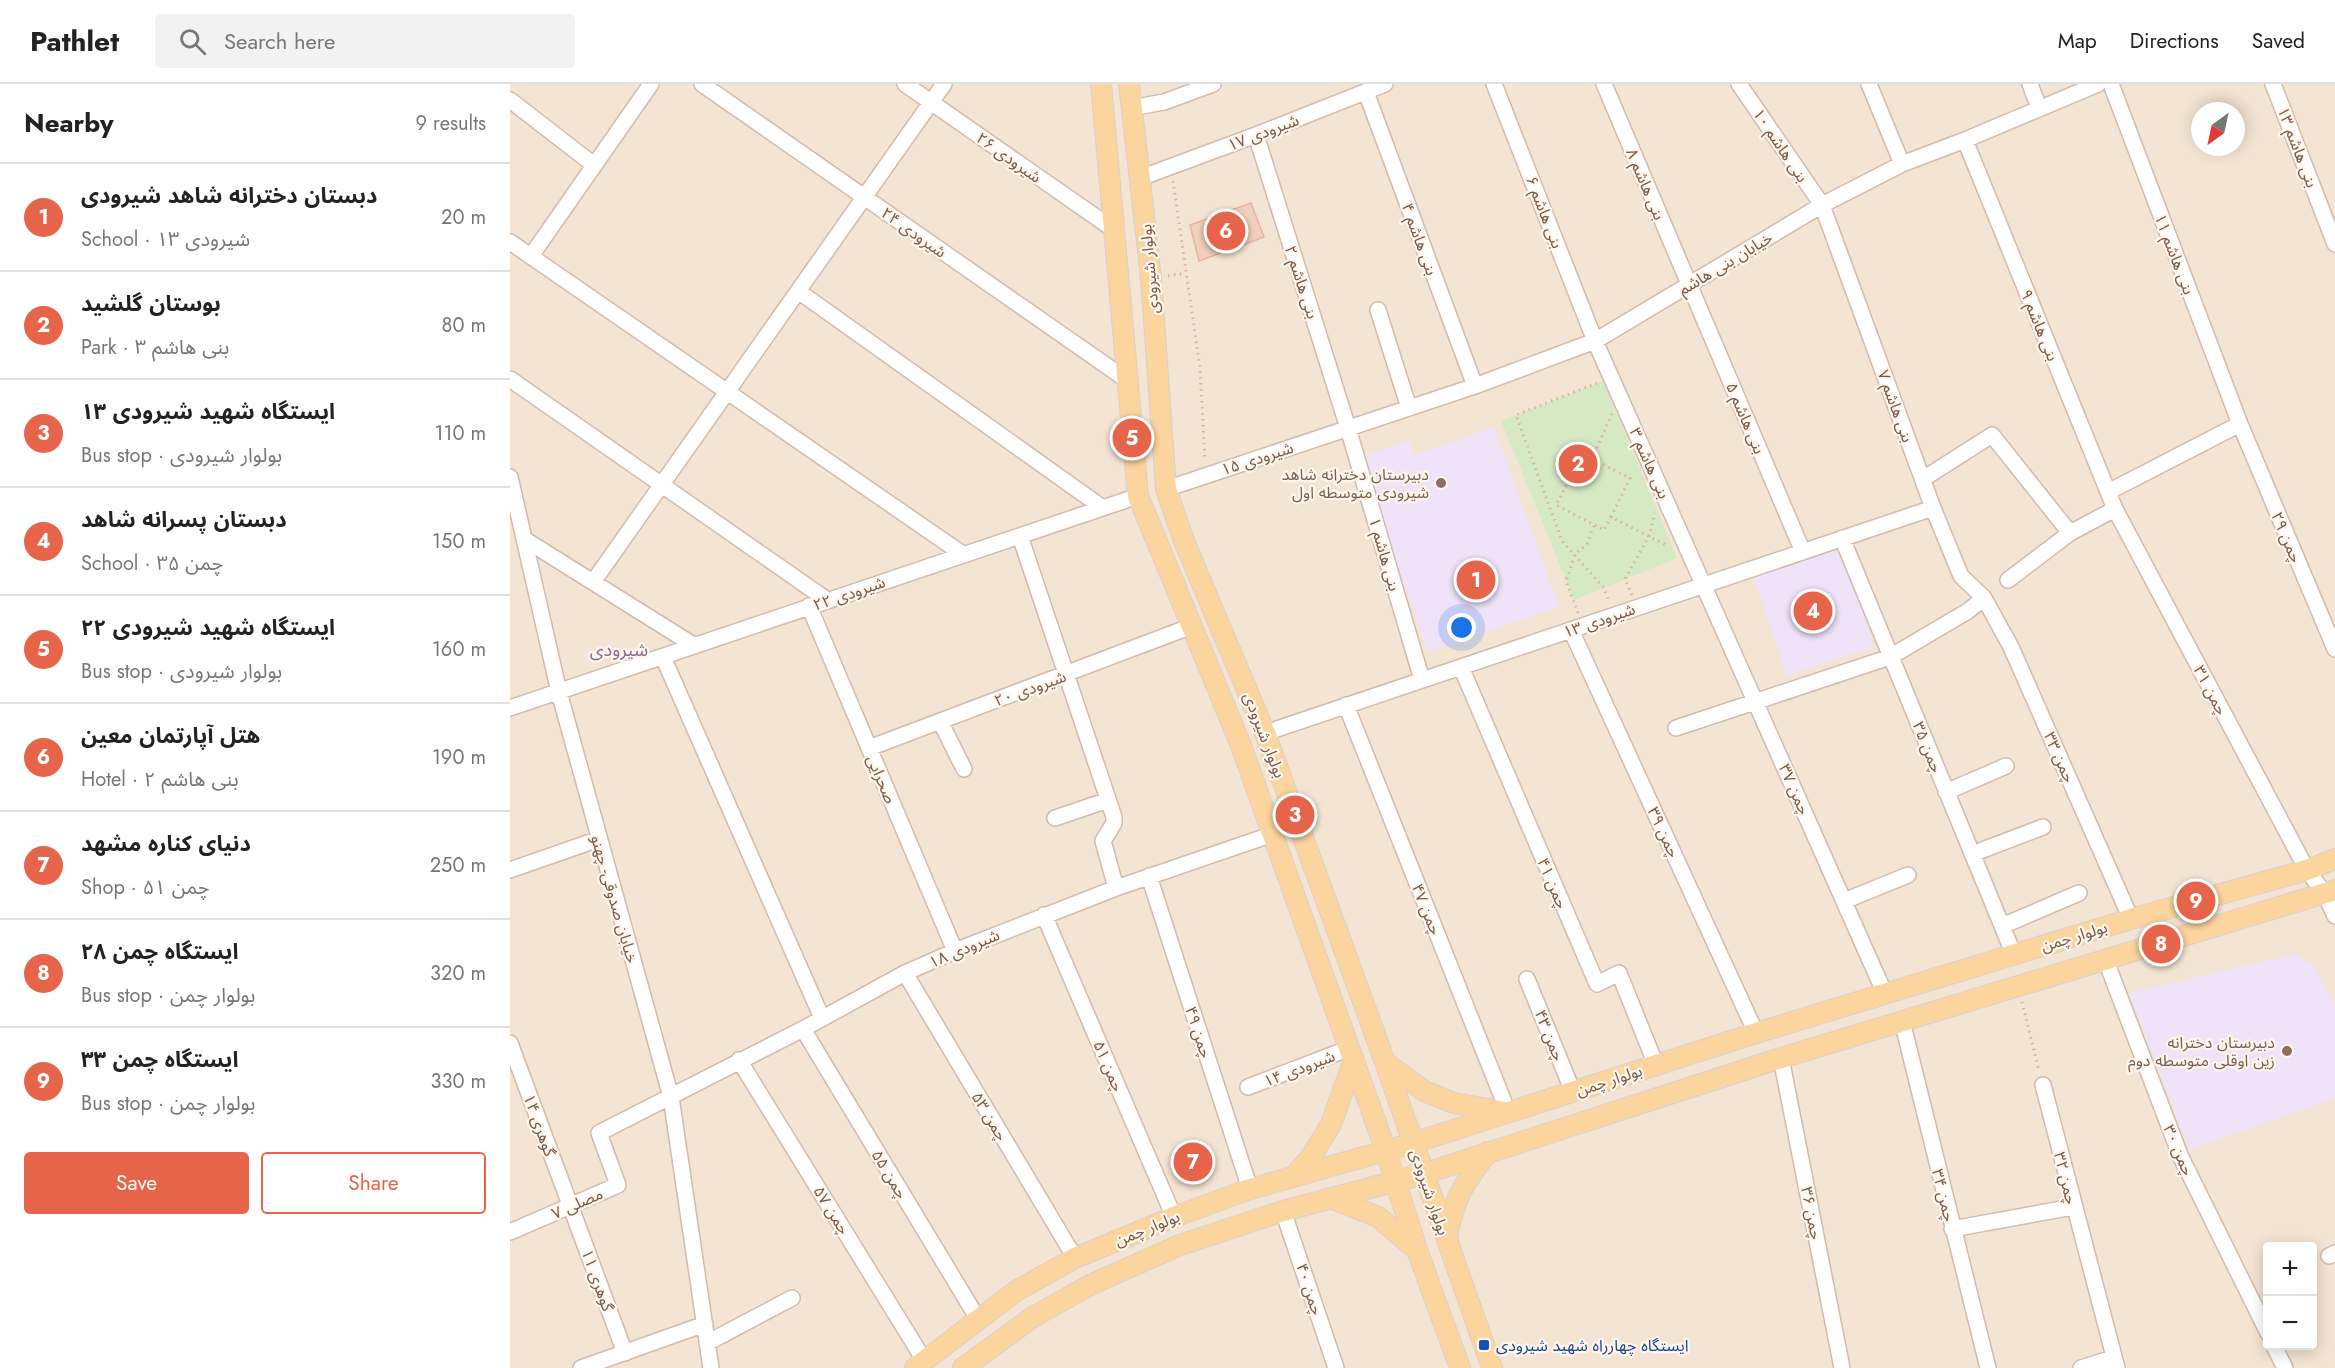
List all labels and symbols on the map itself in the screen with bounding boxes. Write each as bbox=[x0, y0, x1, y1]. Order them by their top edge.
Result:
north arrow bbox=[2191, 102, 2245, 156]
street label: بنی هاشم ۱۳ bbox=[2271, 103, 2323, 191]
street label: بنی هاشم ۱۰ bbox=[1746, 104, 1814, 187]
street label: شیرودی ۱۷ bbox=[1224, 108, 1302, 157]
street label: شیرودی ۲۶ bbox=[971, 127, 1046, 188]
street label: بنی هاشم ۸ bbox=[1619, 145, 1671, 224]
street label: بنی هاشم ۶ bbox=[1519, 173, 1569, 252]
street label: بنی هاشم ۴ bbox=[1395, 200, 1443, 279]
street label: شیرودی ۲۴ bbox=[876, 202, 951, 263]
pin: 6 bbox=[1206, 208, 1246, 254]
street label: بنی هاشم ۱۱ bbox=[2148, 210, 2200, 298]
street label: بولوار شیرودی bbox=[1134, 223, 1165, 315]
street label: خیابان بنی هاشم bbox=[1674, 226, 1777, 302]
street label: بنی هاشم ۲ bbox=[1278, 243, 1324, 322]
street label: بنی هاشم ۹ bbox=[2014, 286, 2064, 365]
street label: بنی هاشم ۷ bbox=[1871, 367, 1919, 446]
street label: بنی هاشم ۵ bbox=[1719, 379, 1771, 458]
pin: 5 bbox=[1112, 416, 1152, 460]
street label: بنی هاشم ۳ bbox=[1623, 424, 1675, 503]
street label: شیرودی ۱۵ bbox=[1218, 436, 1296, 481]
pin: 2 bbox=[1558, 442, 1598, 487]
place label: دبیرستان دخترانه شاهد شیرودی متوسطه اول bbox=[1282, 463, 1429, 504]
marker: دبیرستان دخترانه شاهد شیرودی متوسطه اول bbox=[1434, 476, 1448, 490]
street label: چمن ۲۹ bbox=[2266, 508, 2308, 566]
street label: بنی هاشم ۱ bbox=[1362, 515, 1406, 594]
pin: 1 bbox=[1456, 558, 1496, 602]
street label: شیرودی ۲۲ bbox=[810, 570, 888, 617]
pin: 4 bbox=[1794, 588, 1832, 634]
street label: شیرودی ۱۳ bbox=[1560, 597, 1638, 644]
your location bbox=[1447, 613, 1476, 642]
district label: شیرودی bbox=[590, 637, 648, 663]
street label: چمن ۳۱ bbox=[2188, 661, 2233, 719]
street label: شیرودی ۲۰ bbox=[991, 665, 1069, 712]
street label: بولوار شیرودی bbox=[1238, 689, 1291, 781]
street label: چمن ۳۵ bbox=[1907, 718, 1948, 776]
street label: چمن ۳۳ bbox=[2038, 728, 2081, 786]
street label: صحرایی bbox=[861, 751, 902, 807]
street label: چمن ۳۷ bbox=[1773, 760, 1816, 818]
pin: 3 bbox=[1276, 792, 1314, 838]
street label: چمن ۳۹ bbox=[1642, 803, 1685, 861]
street label: خیابان صدوقی- چهنو bbox=[585, 832, 644, 966]
street label: چمن ۴۱ bbox=[1532, 854, 1574, 912]
pin: 9 bbox=[2176, 878, 2216, 924]
street label: چمن ۴۷ bbox=[1406, 880, 1447, 938]
street label: بولوار چمن bbox=[2038, 915, 2110, 957]
pin: 8 bbox=[2142, 922, 2180, 966]
street label: شیرودی ۱۸ bbox=[925, 923, 1003, 974]
street label: چمن ۴۹ bbox=[1179, 1003, 1218, 1061]
street label: چمن ۴۳ bbox=[1529, 1006, 1570, 1064]
place label: دبیرستان دخترانه زین اوقلی متوسطه دوم bbox=[2128, 1031, 2275, 1073]
street label: چمن ۵۱ bbox=[1088, 1037, 1130, 1095]
street label: شیرودی ۱۴ bbox=[1260, 1044, 1338, 1093]
marker: دبیرستان دخترانه زین اوقلی متوسطه دوم bbox=[2280, 1044, 2294, 1058]
street label: بولوار چمن bbox=[1573, 1059, 1645, 1102]
street label: چمن ۵۳ bbox=[966, 1087, 1013, 1145]
street label: گوهری ۱۴ bbox=[518, 1091, 562, 1160]
street label: چمن ۳۰ bbox=[2158, 1121, 2200, 1179]
pin: 7 bbox=[1174, 1140, 1212, 1184]
street label: چمن ۵۵ bbox=[866, 1145, 913, 1203]
street label: بولوار شیرودی bbox=[1404, 1146, 1455, 1238]
street label: چمن ۳۲ bbox=[2048, 1149, 2083, 1207]
street label: چمن ۳۴ bbox=[1926, 1166, 1961, 1224]
street label: چمن ۵۷ bbox=[808, 1181, 855, 1239]
street label: مصلی ۷ bbox=[548, 1182, 607, 1225]
street label: چمن ۳۶ bbox=[1795, 1185, 1828, 1242]
street label: بولوار چمن bbox=[1111, 1205, 1183, 1252]
street label: گوهری ۱۱ bbox=[576, 1246, 620, 1315]
street label: چمن ۴۰ bbox=[1290, 1260, 1329, 1318]
place label: ایستگاه چهارراه شهید شیرودی bbox=[1496, 1334, 1689, 1357]
marker: ایستگاه چهارراه شهید شیرودی bbox=[1477, 1338, 1491, 1352]

